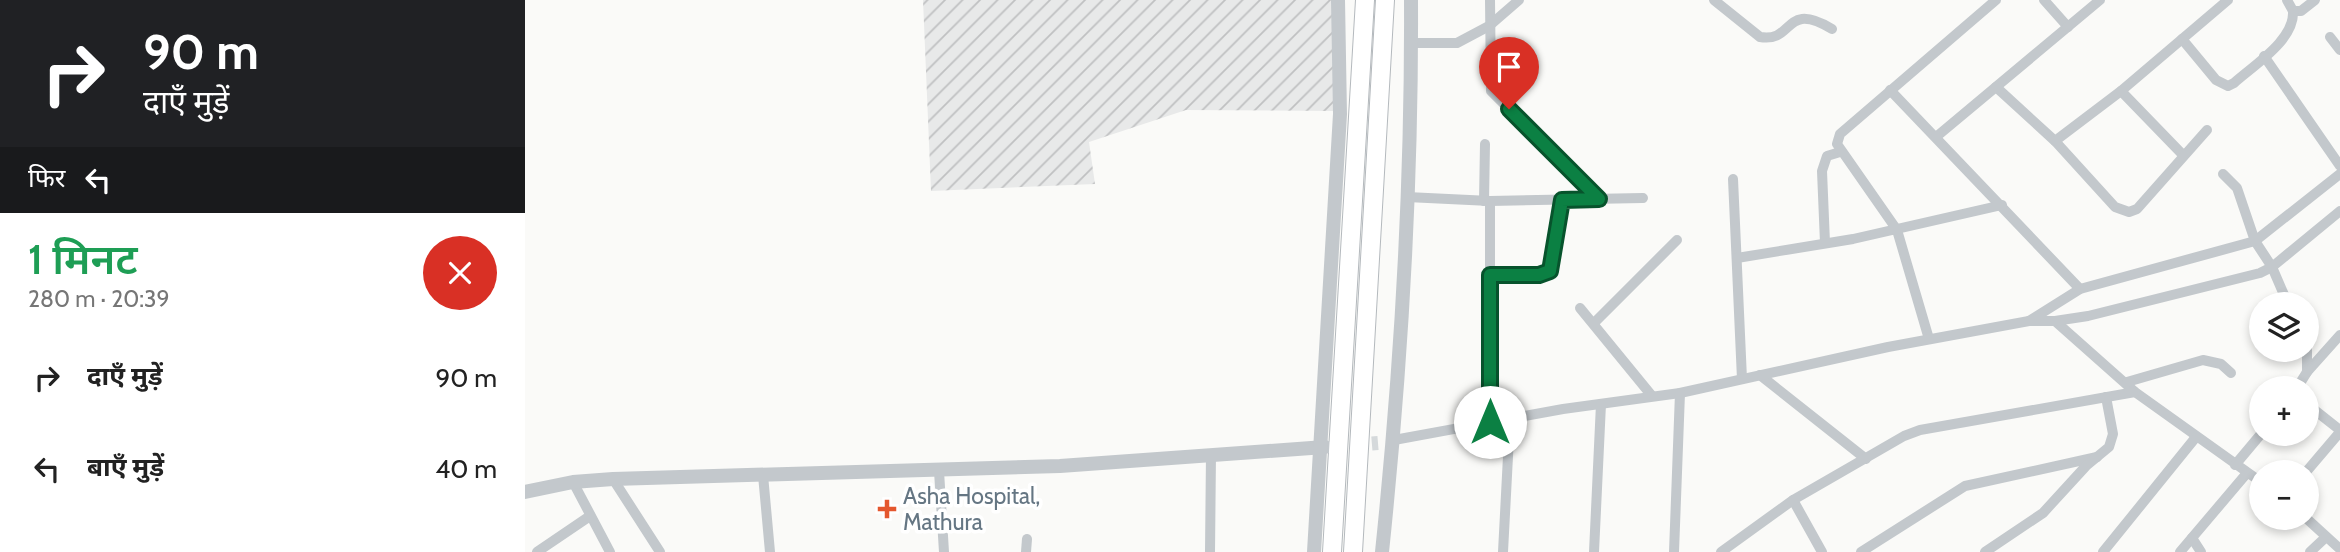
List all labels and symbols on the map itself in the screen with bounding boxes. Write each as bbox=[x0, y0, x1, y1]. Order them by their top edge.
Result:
pin bbox=[1479, 37, 1539, 109]
position arrow bbox=[1453, 385, 1527, 459]
place label: Asha Hospital, Mathura bbox=[903, 482, 1040, 536]
marker: Asha Hospital, Mathura bbox=[877, 499, 897, 519]

